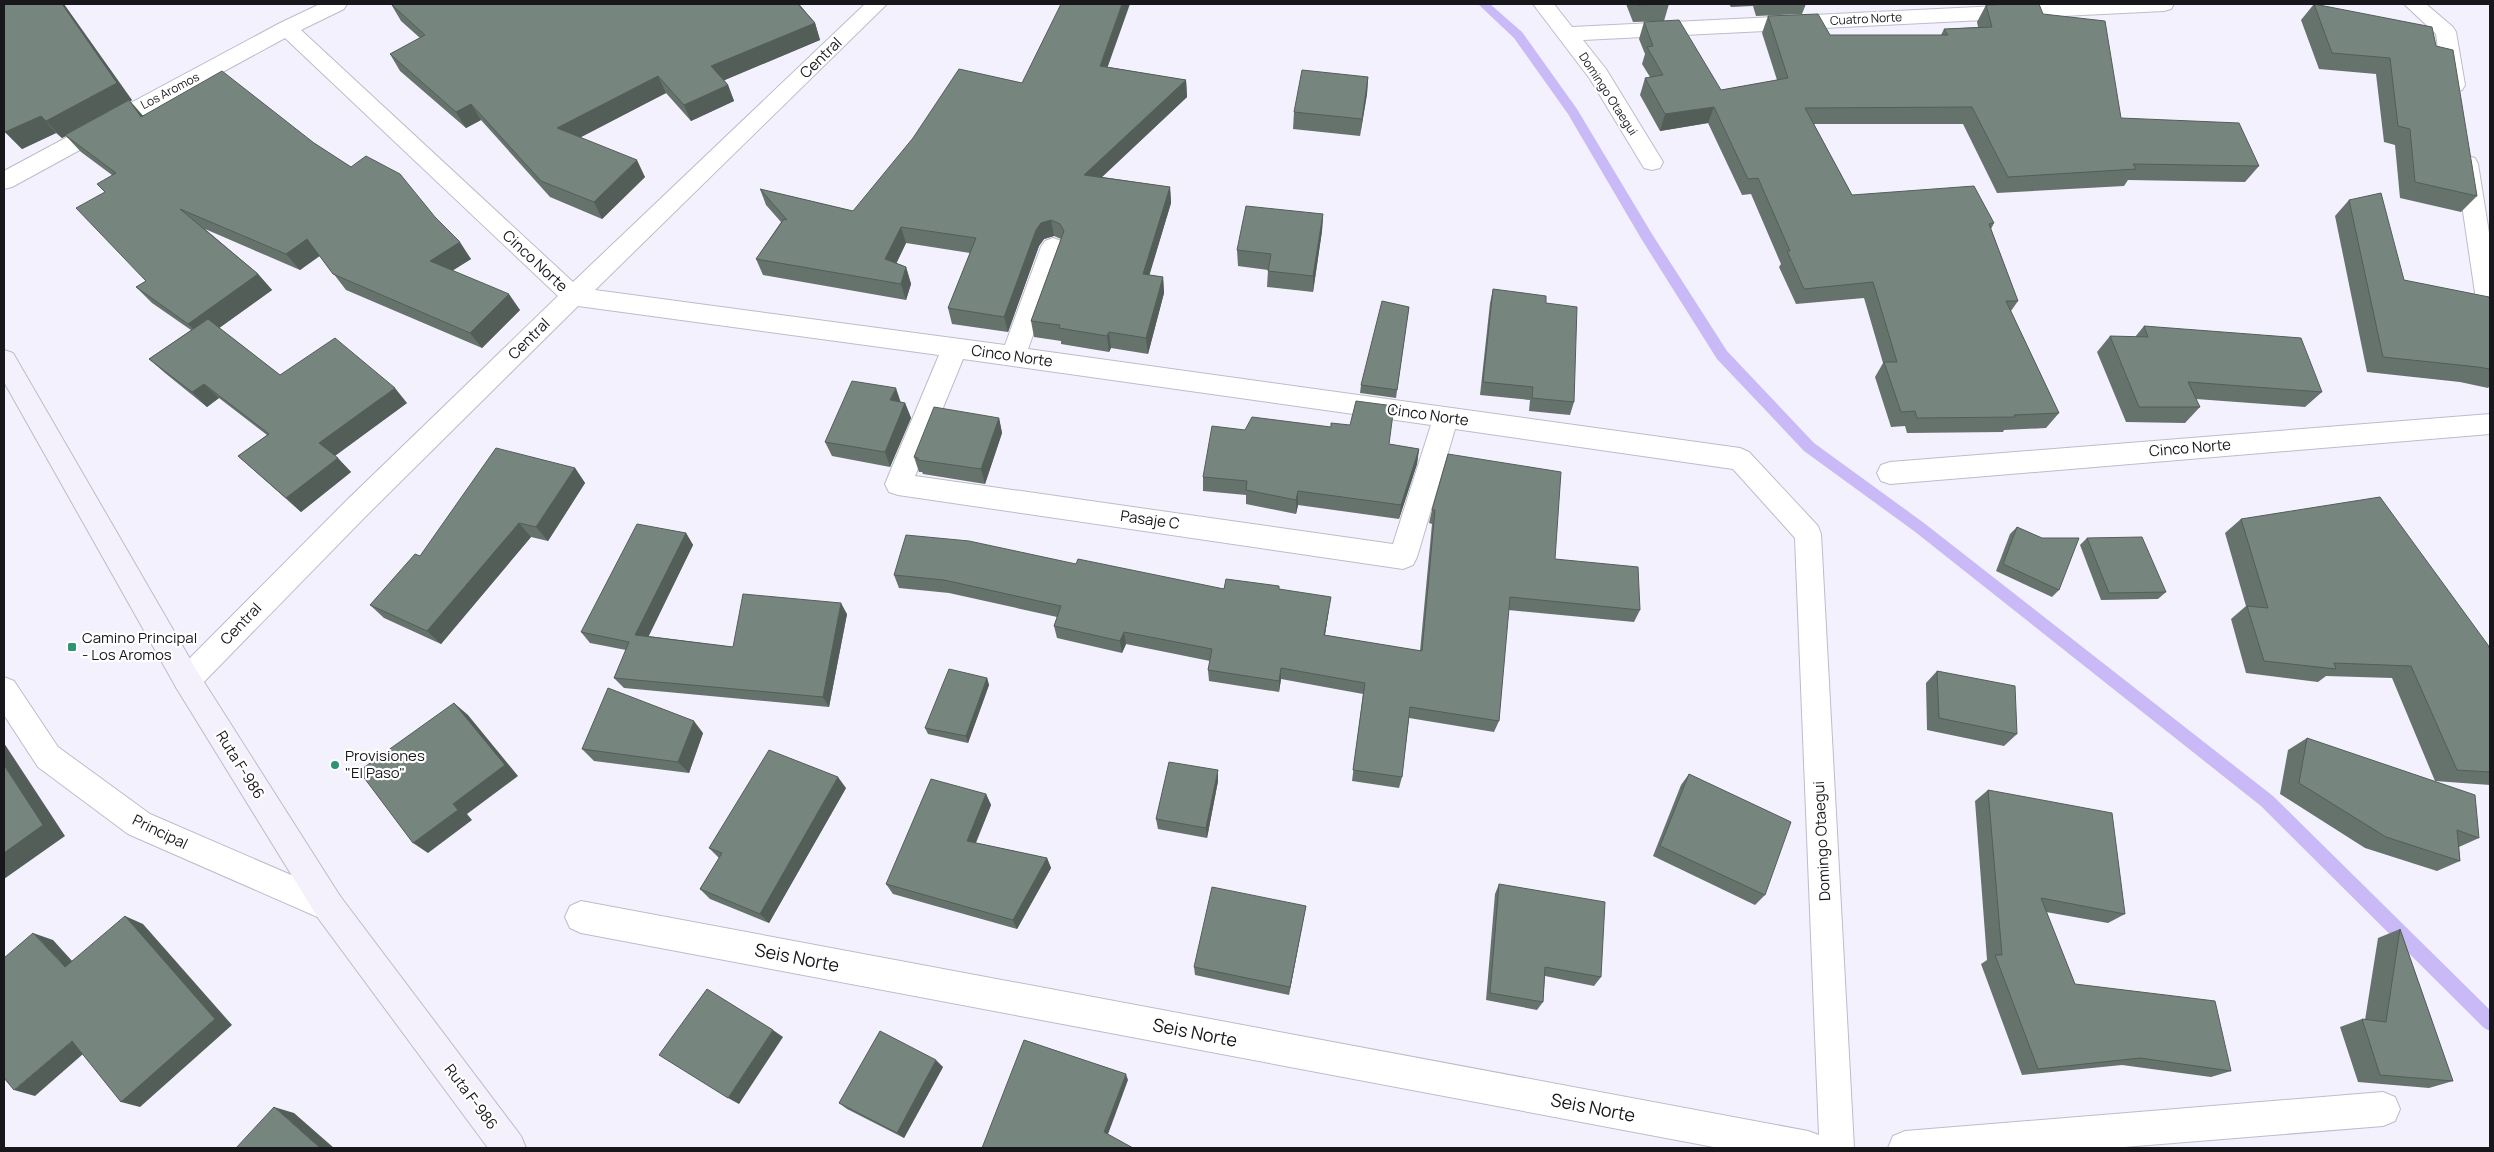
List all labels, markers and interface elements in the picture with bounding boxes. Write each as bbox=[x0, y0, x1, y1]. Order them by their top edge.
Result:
street label: Cuatro Norte bbox=[1830, 8, 1902, 29]
street label: Central bbox=[795, 32, 846, 83]
street label: Domingo Otaegui bbox=[1575, 49, 1642, 139]
street label: Los Aromos bbox=[137, 68, 202, 113]
street label: Cinco Norte bbox=[498, 225, 573, 296]
street label: Central bbox=[503, 313, 554, 364]
street label: Cinco Norte bbox=[970, 339, 1054, 372]
street label: Cinco Norte bbox=[1386, 398, 1470, 431]
street label: Cinco Norte bbox=[2148, 433, 2232, 462]
street label: Pasaje C bbox=[1119, 505, 1181, 534]
street label: Central bbox=[215, 598, 266, 649]
place label: Camino Principal - Los Aromos bbox=[82, 627, 197, 665]
marker: Camino Principal - Los Aromos bbox=[66, 641, 78, 653]
street label: Ruta F-986 bbox=[211, 727, 270, 803]
place label: Provisiones "El Paso" bbox=[345, 745, 425, 783]
marker: Provisiones "El Paso" bbox=[329, 759, 341, 771]
street label: Domingo Otaegui bbox=[1808, 781, 1835, 902]
street label: Principal bbox=[129, 809, 191, 854]
street label: Seis Norte bbox=[753, 937, 842, 977]
street label: Seis Norte bbox=[1151, 1012, 1240, 1052]
street label: Ruta F-986 bbox=[440, 1060, 503, 1134]
street label: Seis Norte bbox=[1549, 1087, 1638, 1127]

